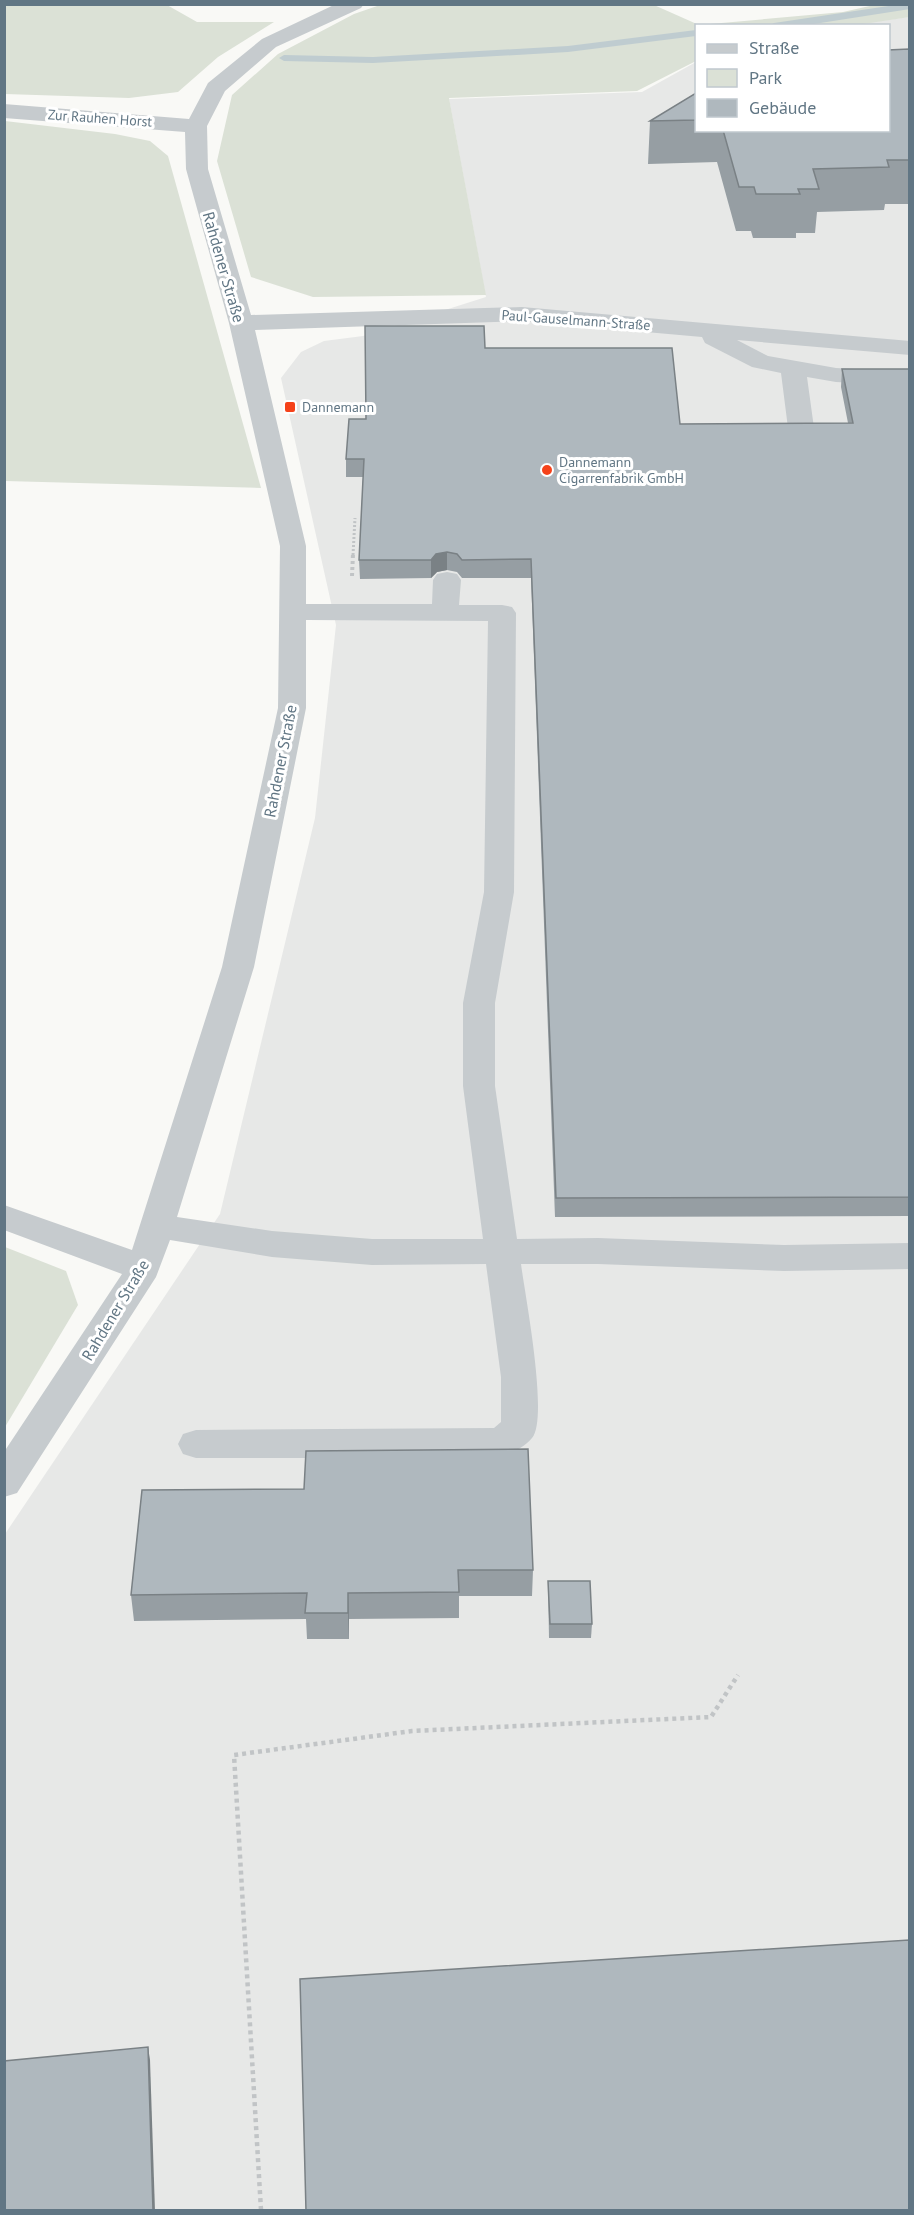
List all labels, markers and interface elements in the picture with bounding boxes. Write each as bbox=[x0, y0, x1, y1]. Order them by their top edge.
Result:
legend bbox=[695, 24, 890, 132]
text: Straße bbox=[749, 36, 800, 59]
text: Park bbox=[749, 66, 782, 89]
text: Gebäude bbox=[749, 96, 816, 119]
street label: Zur Rauhen Horst bbox=[47, 105, 153, 131]
street label: Rahdener Straße bbox=[199, 209, 249, 325]
street label: Paul-Gauselmann-Straße bbox=[501, 306, 651, 334]
place label: Dannemann bbox=[302, 398, 374, 416]
marker: Dannemann bbox=[283, 400, 297, 414]
place label: Dannemann Cigarrenfabrik GmbH bbox=[559, 453, 684, 487]
marker: Dannemann Cigarrenfabrik GmbH bbox=[540, 463, 554, 477]
street label: Rahdener Straße bbox=[259, 703, 301, 819]
street label: Rahdener Straße bbox=[77, 1256, 153, 1364]

